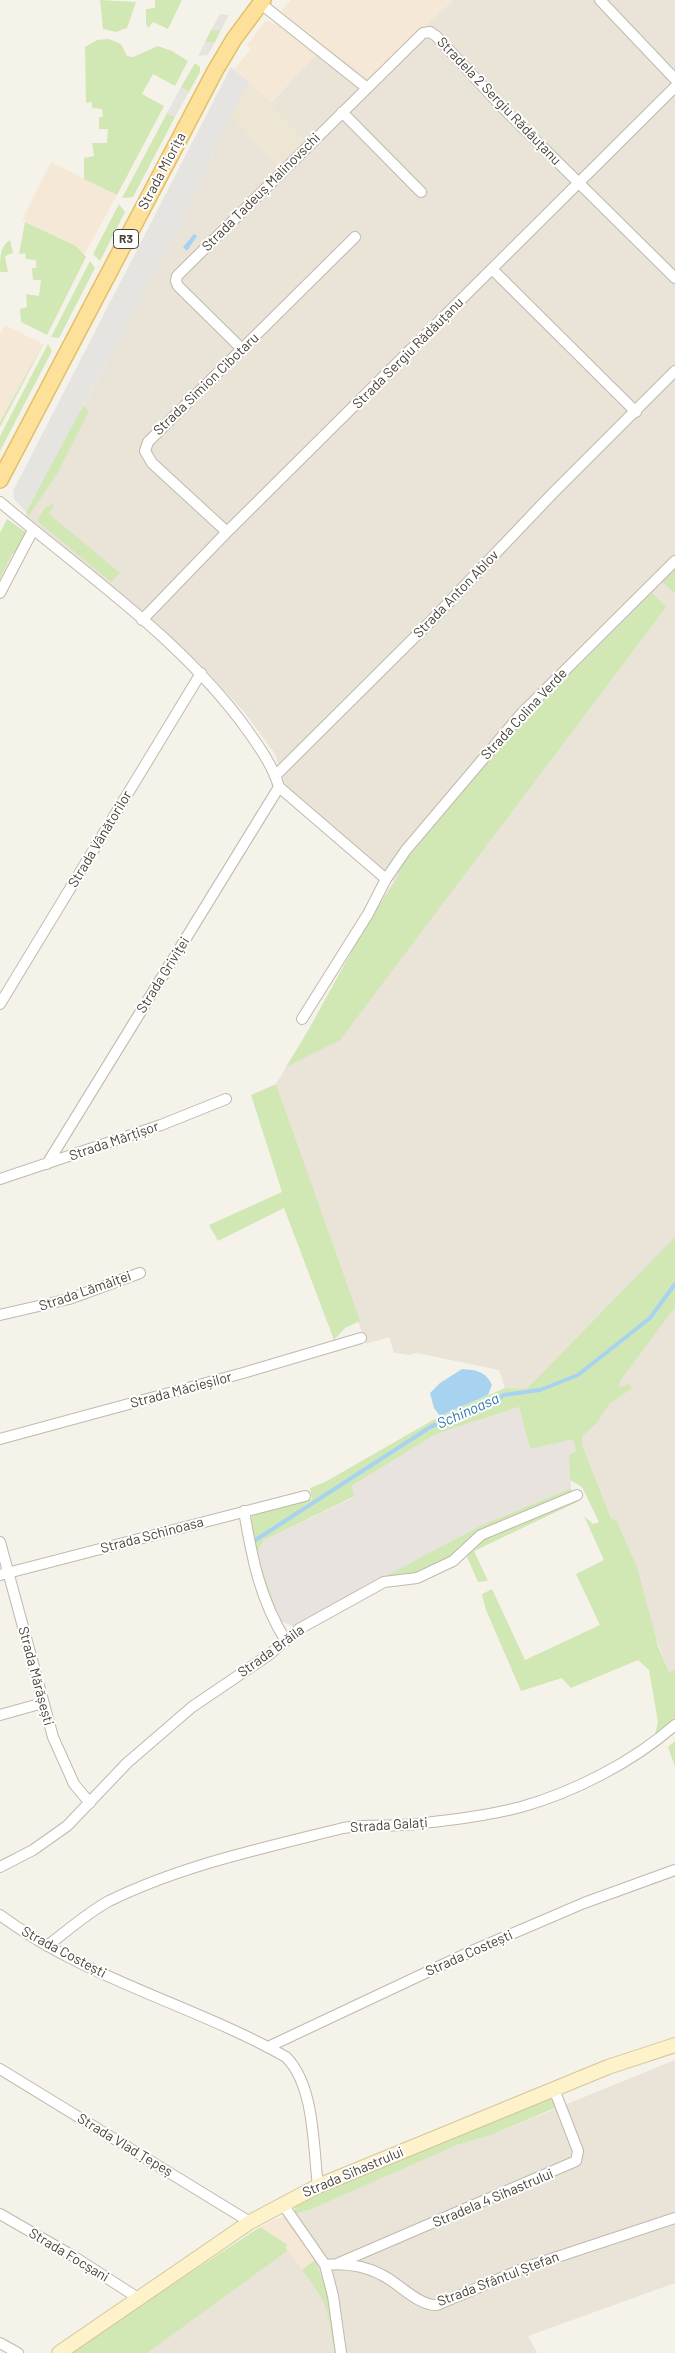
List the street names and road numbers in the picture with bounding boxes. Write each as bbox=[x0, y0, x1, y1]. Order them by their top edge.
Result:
street label: Stradela 2 Sergiu Rădăuțanu bbox=[433, 34, 565, 168]
street label: Strada Miorița bbox=[135, 129, 189, 213]
street label: Strada Tadeuș Malinovschi bbox=[198, 129, 324, 255]
road number: R3 bbox=[114, 230, 138, 248]
street label: Strada Sergiu Rădăuțanu bbox=[349, 294, 467, 412]
street label: Strada Simion Cibotaru bbox=[150, 329, 262, 439]
street label: Strada Anton Ablov bbox=[410, 547, 502, 641]
street label: Strada Colina Verde bbox=[477, 665, 571, 763]
street label: Strada Vânătorilor bbox=[65, 788, 135, 890]
street label: Strada Griviței bbox=[133, 934, 193, 1016]
street label: Strada Mărțișor bbox=[67, 1118, 161, 1164]
street label: Strada Lămăiței bbox=[37, 1267, 133, 1315]
street label: Strada Măcieșilor bbox=[128, 1368, 234, 1412]
street label: Strada Schinoasa bbox=[99, 1513, 205, 1557]
street label: Strada Brăila bbox=[235, 1621, 307, 1681]
street label: Strada Mărășești bbox=[15, 1625, 57, 1727]
street label: Strada Galați bbox=[350, 1814, 428, 1836]
street label: Strada Costești bbox=[19, 1923, 109, 1981]
street label: Strada Costești bbox=[423, 1926, 515, 1980]
street label: Strada Vlad Țepeș bbox=[74, 2110, 176, 2180]
street label: Strada Sihastrului bbox=[300, 2143, 406, 2201]
street label: Stradela 4 Sihastrului bbox=[430, 2165, 556, 2231]
street label: Strada Focșani bbox=[26, 2225, 112, 2285]
street label: Strada Sfântul Ștefan bbox=[435, 2248, 561, 2310]

